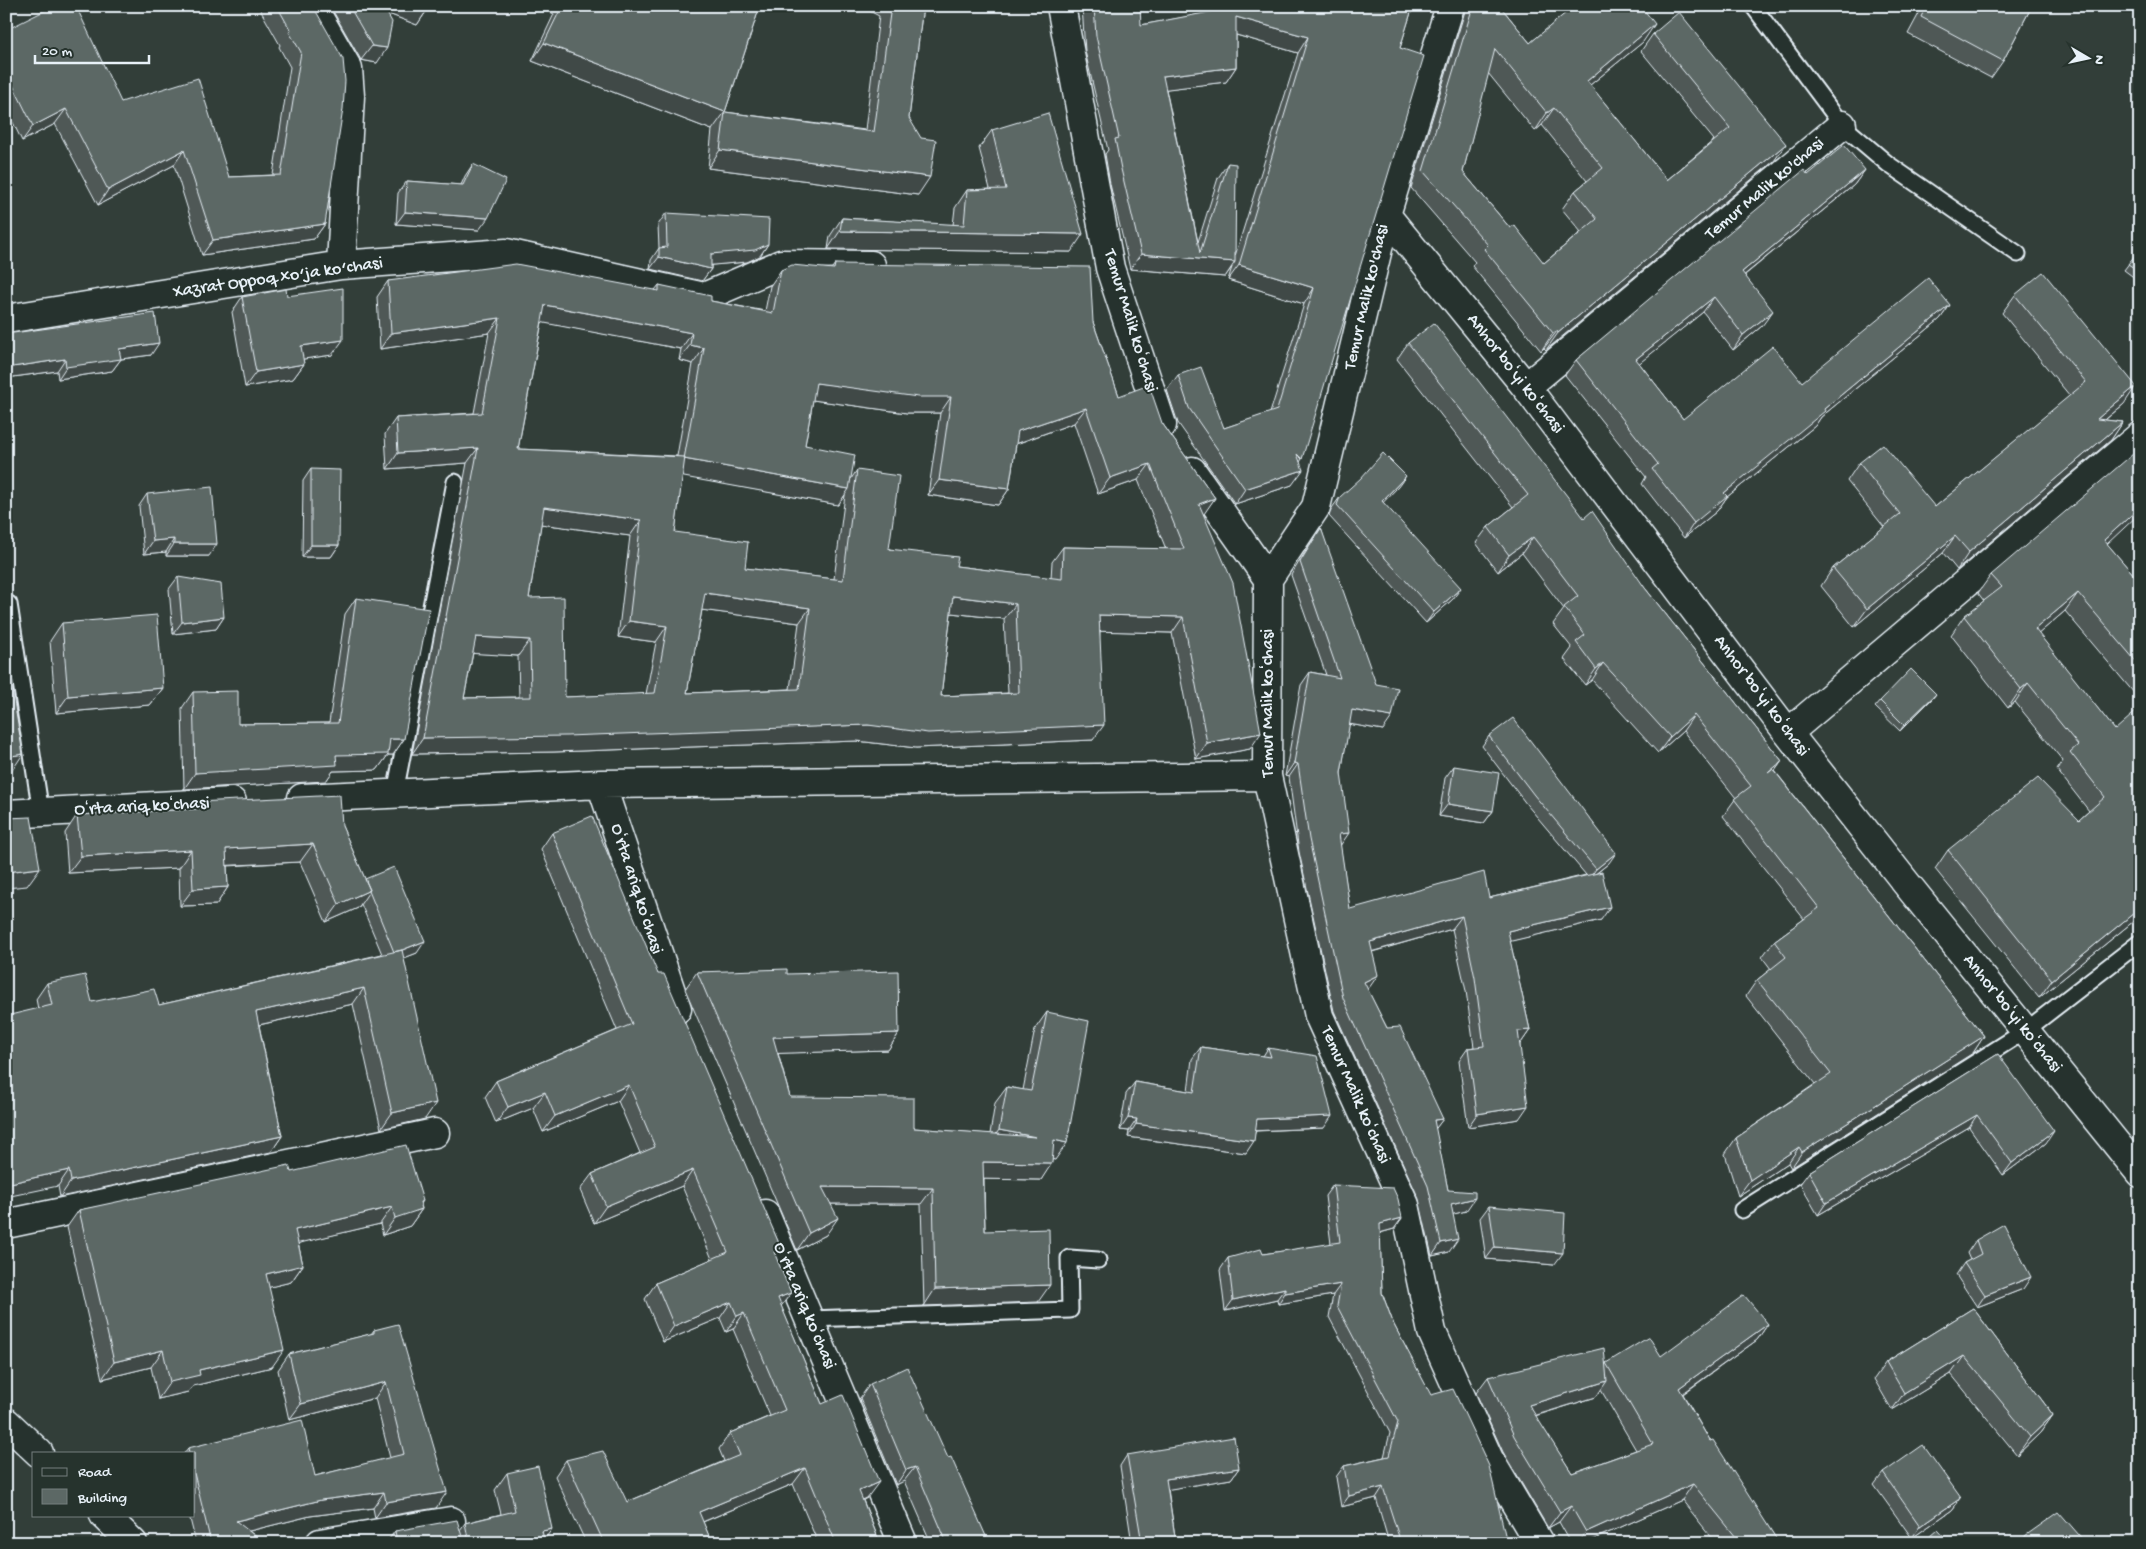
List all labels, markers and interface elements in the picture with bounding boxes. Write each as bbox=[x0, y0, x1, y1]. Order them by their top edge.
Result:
scale bar bbox=[35, 32, 149, 64]
north arrow bbox=[2064, 32, 2114, 82]
text: 20 m bbox=[42, 43, 72, 61]
text: N bbox=[2089, 54, 2107, 65]
street label: Temur Malik ko'chasi bbox=[1700, 133, 1829, 246]
street label: Temur Malik ko'chasi bbox=[1340, 222, 1394, 373]
street label: Temur Malik koʻchasi bbox=[1098, 246, 1162, 395]
street label: Xazrat Oppoq xo‘ja ko‘chasi bbox=[171, 253, 384, 303]
street label: Anhor boʻyi koʻchasi bbox=[1462, 310, 1568, 438]
street label: Temur Malik koʻchasi bbox=[1258, 629, 1279, 778]
street label: Anhor boʻyi koʻchasi bbox=[1709, 631, 1813, 761]
street label: Oʻrta ariq koʻchasi bbox=[74, 793, 210, 821]
street label: Oʻrta ariq koʻchasi bbox=[605, 821, 667, 957]
street label: Anhor boʻyi koʻchasi bbox=[1958, 951, 2066, 1078]
street label: Temur Malik koʻchasi bbox=[1315, 1022, 1395, 1167]
street label: Oʻrta ariq koʻchasi bbox=[768, 1239, 840, 1373]
legend bbox=[32, 1452, 195, 1516]
text: Road bbox=[78, 1464, 112, 1482]
text: Building bbox=[77, 1490, 127, 1508]

